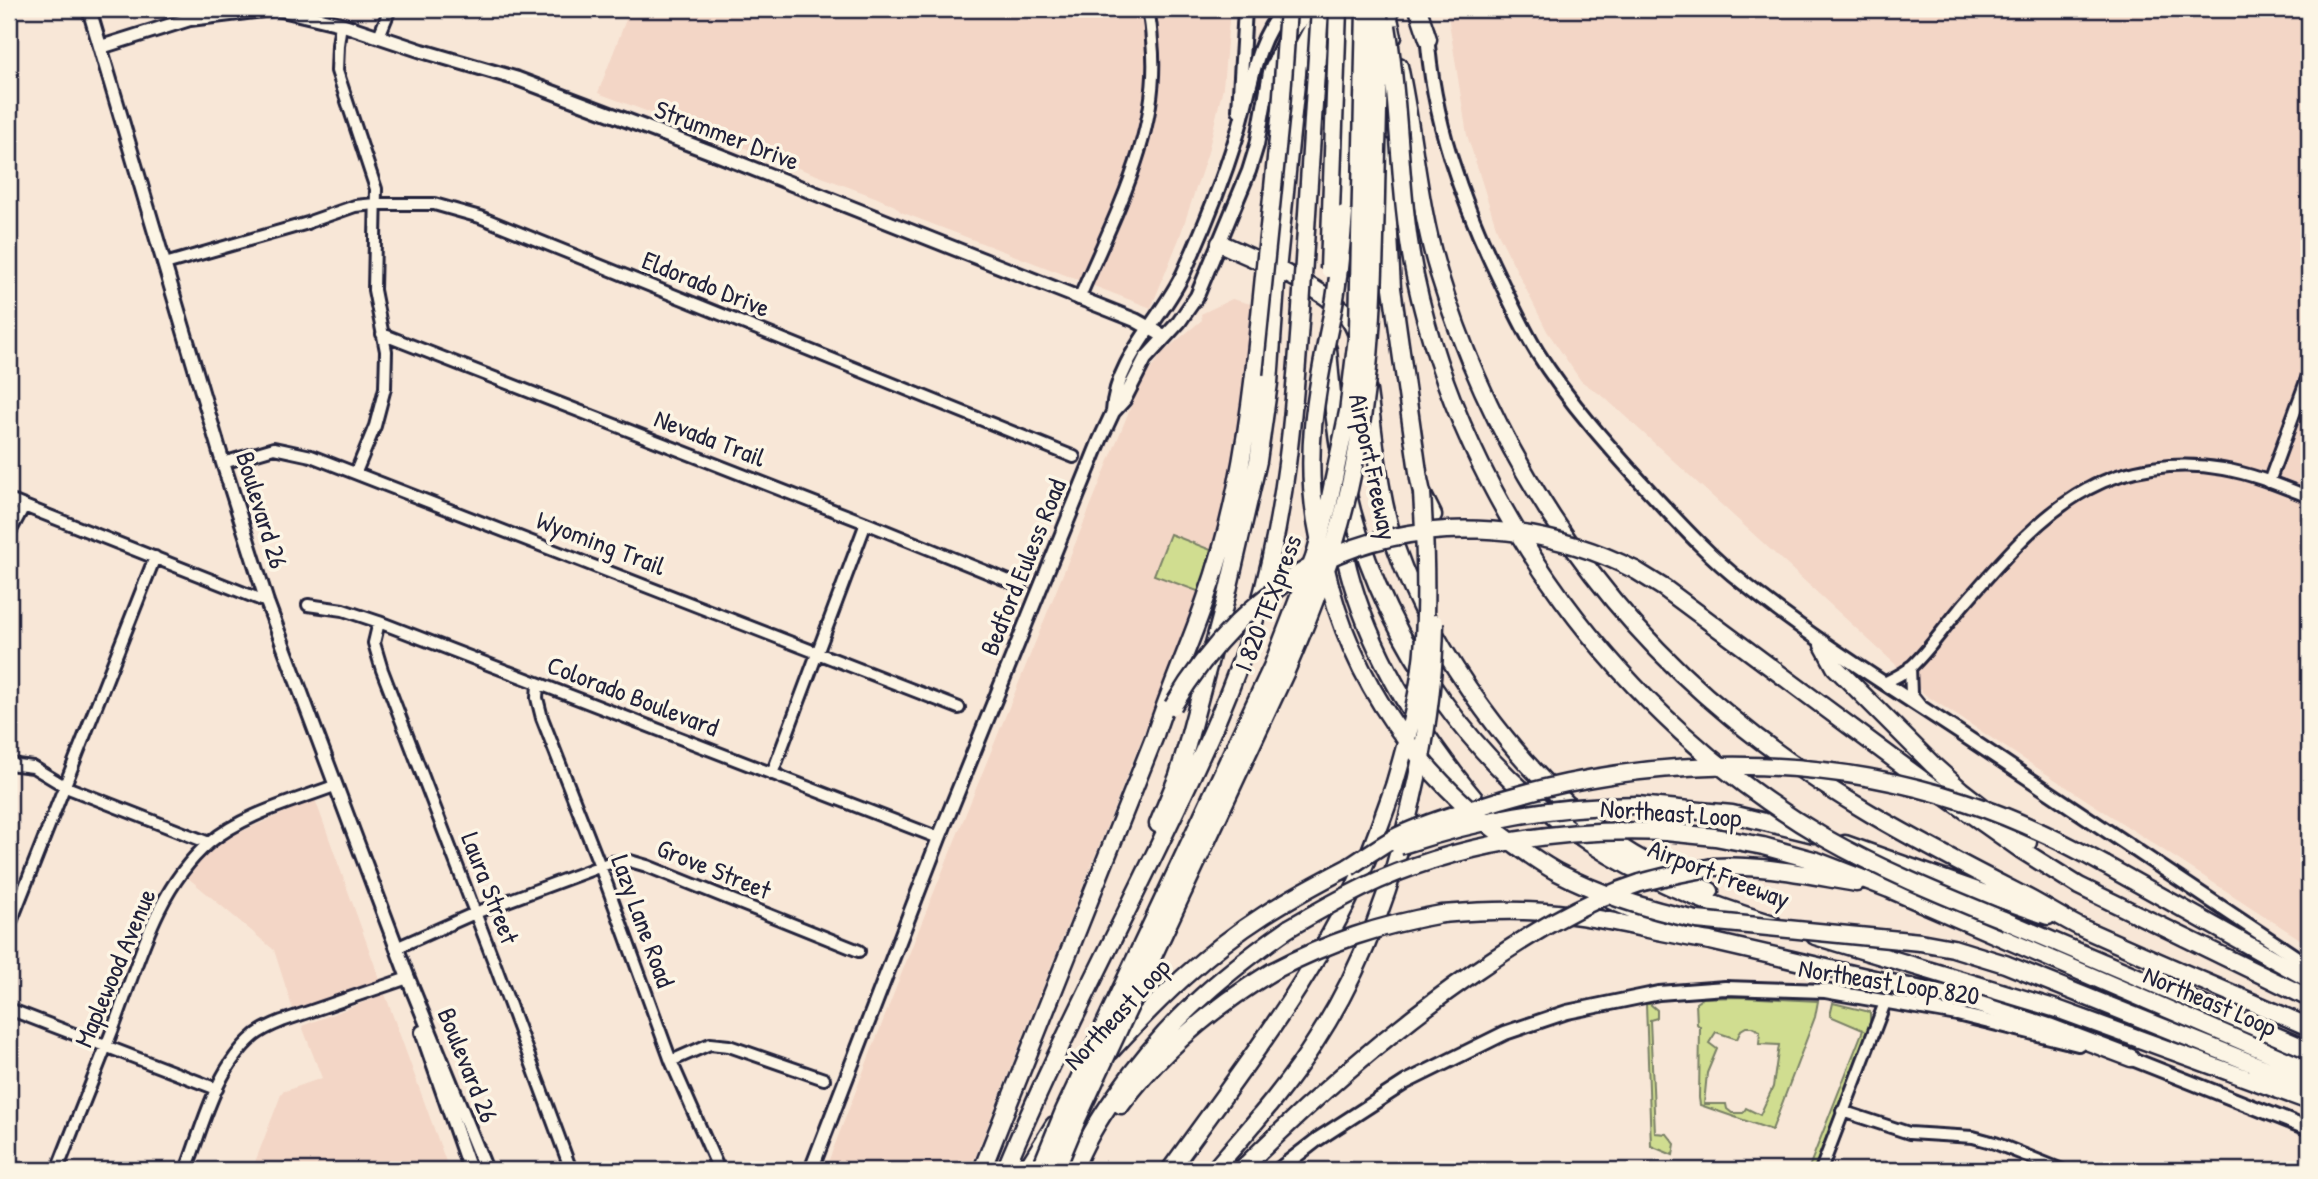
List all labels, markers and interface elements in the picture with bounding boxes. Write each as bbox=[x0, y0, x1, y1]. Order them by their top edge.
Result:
street label: Strummer Drive bbox=[650, 91, 804, 178]
street label: Eldorado Drive bbox=[637, 242, 775, 325]
street label: Airport Freeway bbox=[1341, 391, 1406, 543]
street label: Nevada Trail bbox=[650, 400, 771, 475]
street label: Boulevard 26 bbox=[228, 447, 297, 573]
street label: Bedford Euless Road bbox=[971, 473, 1074, 660]
street label: Wyoming Trail bbox=[532, 502, 671, 583]
street label: I 820 TEXpress bbox=[1225, 529, 1310, 676]
street label: Colorado Boulevard bbox=[542, 647, 724, 744]
street label: Northeast Loop bbox=[1599, 790, 1743, 835]
street label: Laura Street bbox=[453, 827, 528, 950]
street label: Grove Street bbox=[652, 830, 777, 908]
street label: Airport Freeway bbox=[1643, 831, 1795, 917]
street label: Lazy Lane Road bbox=[603, 850, 684, 992]
street label: Maplewood Avenue bbox=[65, 883, 164, 1052]
street label: Northeast Loop bbox=[1056, 950, 1178, 1077]
street label: Northeast Loop 820 bbox=[1796, 950, 1982, 1013]
street label: Northeast Loop bbox=[2138, 957, 2282, 1044]
street label: Boulevard 26 bbox=[430, 1002, 507, 1127]

